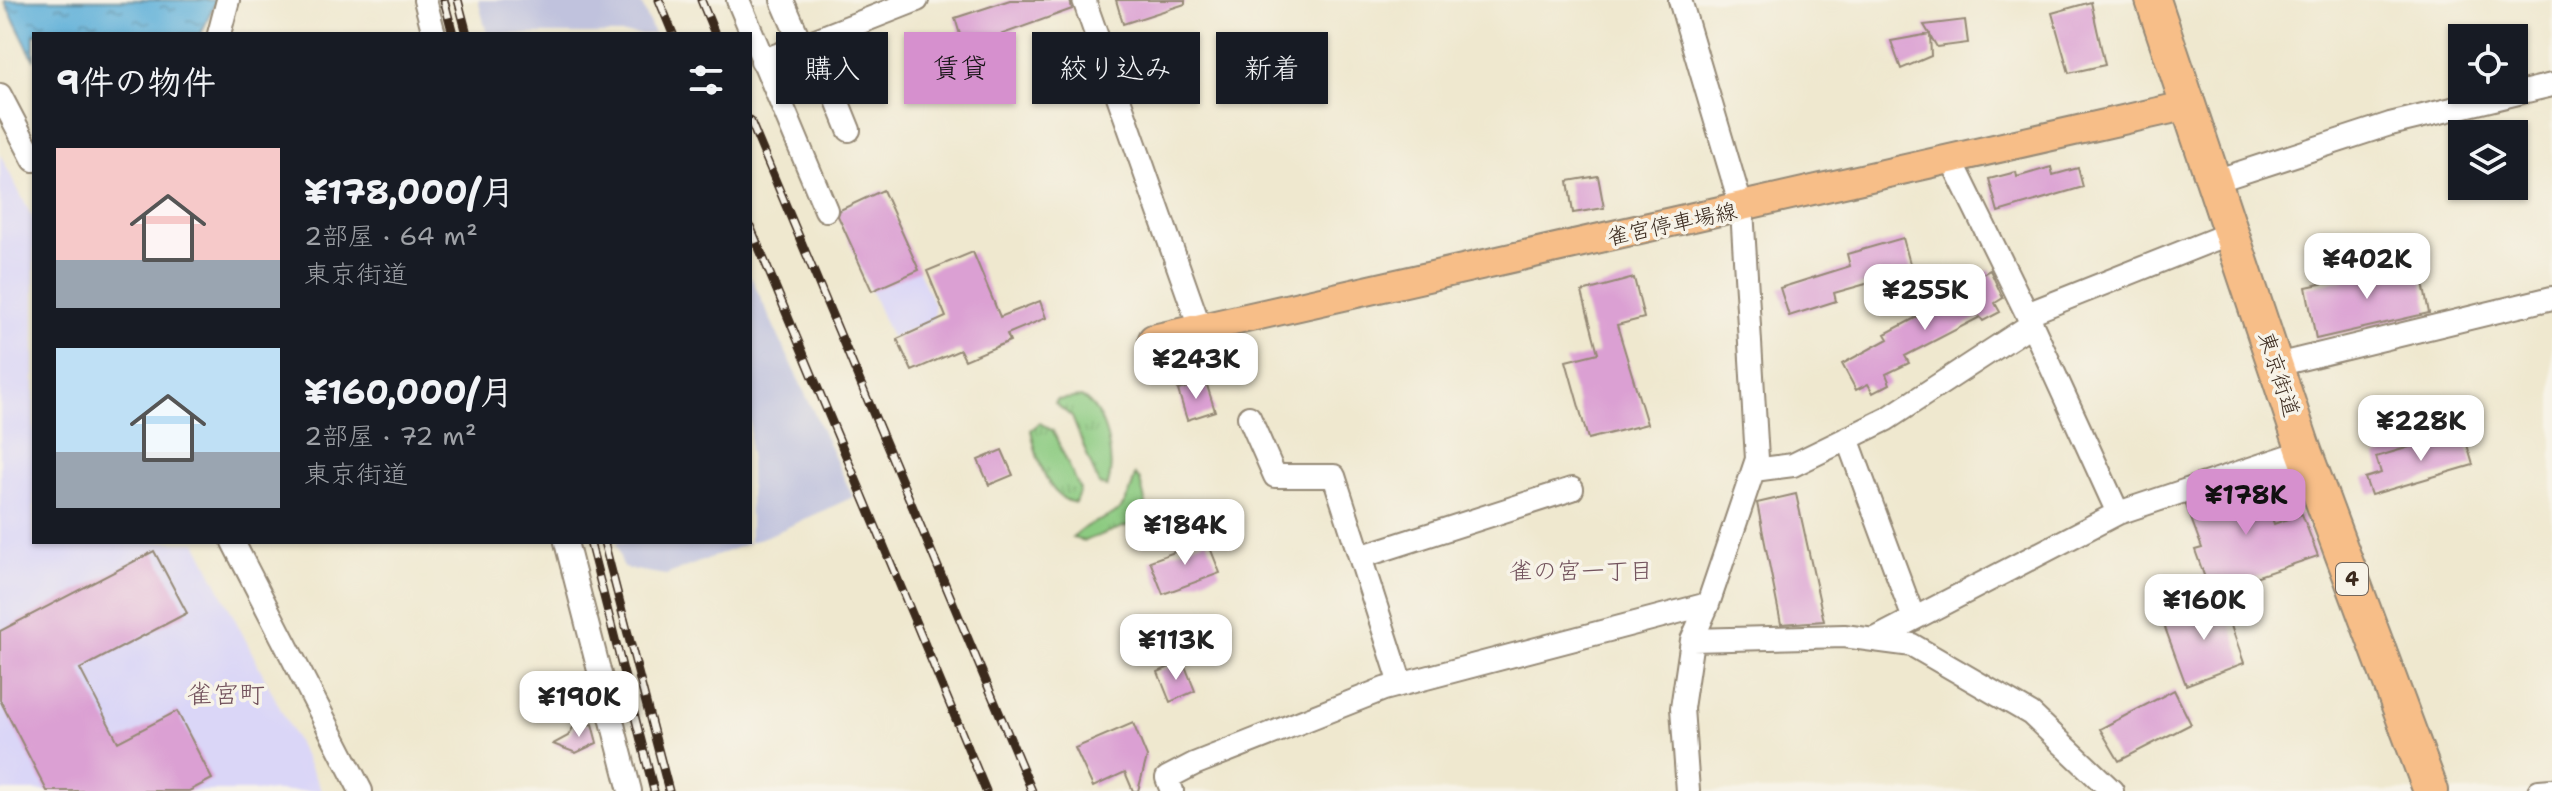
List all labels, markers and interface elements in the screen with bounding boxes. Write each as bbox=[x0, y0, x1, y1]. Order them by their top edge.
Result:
map controls bbox=[2448, 24, 2528, 200]
button: locate bbox=[2448, 24, 2528, 104]
chip: 購入 bbox=[776, 32, 888, 104]
chip: 賃貸 bbox=[904, 32, 1016, 104]
chip: 絞り込み bbox=[1032, 32, 1200, 104]
chip: 新着 bbox=[1216, 32, 1328, 104]
icon: filters bbox=[684, 58, 728, 102]
text: 9件の物件 bbox=[56, 59, 216, 105]
button: layers bbox=[2448, 120, 2528, 200]
text: ¥178,000/月 bbox=[304, 169, 515, 215]
icon: home bbox=[120, 180, 216, 276]
street label: 雀宮停車場線 bbox=[1604, 196, 1740, 252]
text: 2部屋 · 64 m² bbox=[304, 218, 478, 253]
pin: ¥402K bbox=[2311, 233, 2423, 301]
text: ¥402K bbox=[2322, 241, 2412, 276]
text: 東京街道 bbox=[304, 256, 408, 291]
pin: ¥255K bbox=[1869, 264, 1981, 332]
text: ¥255K bbox=[1882, 272, 1968, 307]
street label: 東京街道 bbox=[2252, 328, 2306, 420]
pin: ¥243K bbox=[1140, 333, 1252, 401]
text: ¥243K bbox=[1152, 341, 1240, 376]
text: ¥160,000/月 bbox=[304, 369, 513, 415]
icon: home bbox=[120, 380, 216, 476]
pin: ¥228K bbox=[2365, 395, 2477, 463]
text: ¥228K bbox=[2376, 403, 2466, 438]
text: 2部屋 · 72 m² bbox=[304, 418, 477, 453]
text: 東京街道 bbox=[304, 456, 408, 491]
pin: ¥178K bbox=[2190, 469, 2302, 537]
text: ¥178K bbox=[2204, 477, 2288, 512]
pin: ¥184K bbox=[1129, 499, 1241, 567]
text: ¥184K bbox=[1143, 507, 1227, 542]
district label: 雀の宮一丁目 bbox=[1509, 555, 1653, 587]
road number: 4 bbox=[2336, 563, 2368, 595]
pin: ¥160K bbox=[2148, 574, 2260, 642]
text: ¥160K bbox=[2163, 582, 2245, 617]
pin: ¥113K bbox=[1120, 614, 1232, 682]
text: ¥113K bbox=[1138, 622, 1214, 657]
pin: ¥190K bbox=[523, 671, 635, 739]
district label: 雀宮町 bbox=[187, 676, 265, 711]
text: ¥190K bbox=[538, 679, 620, 714]

